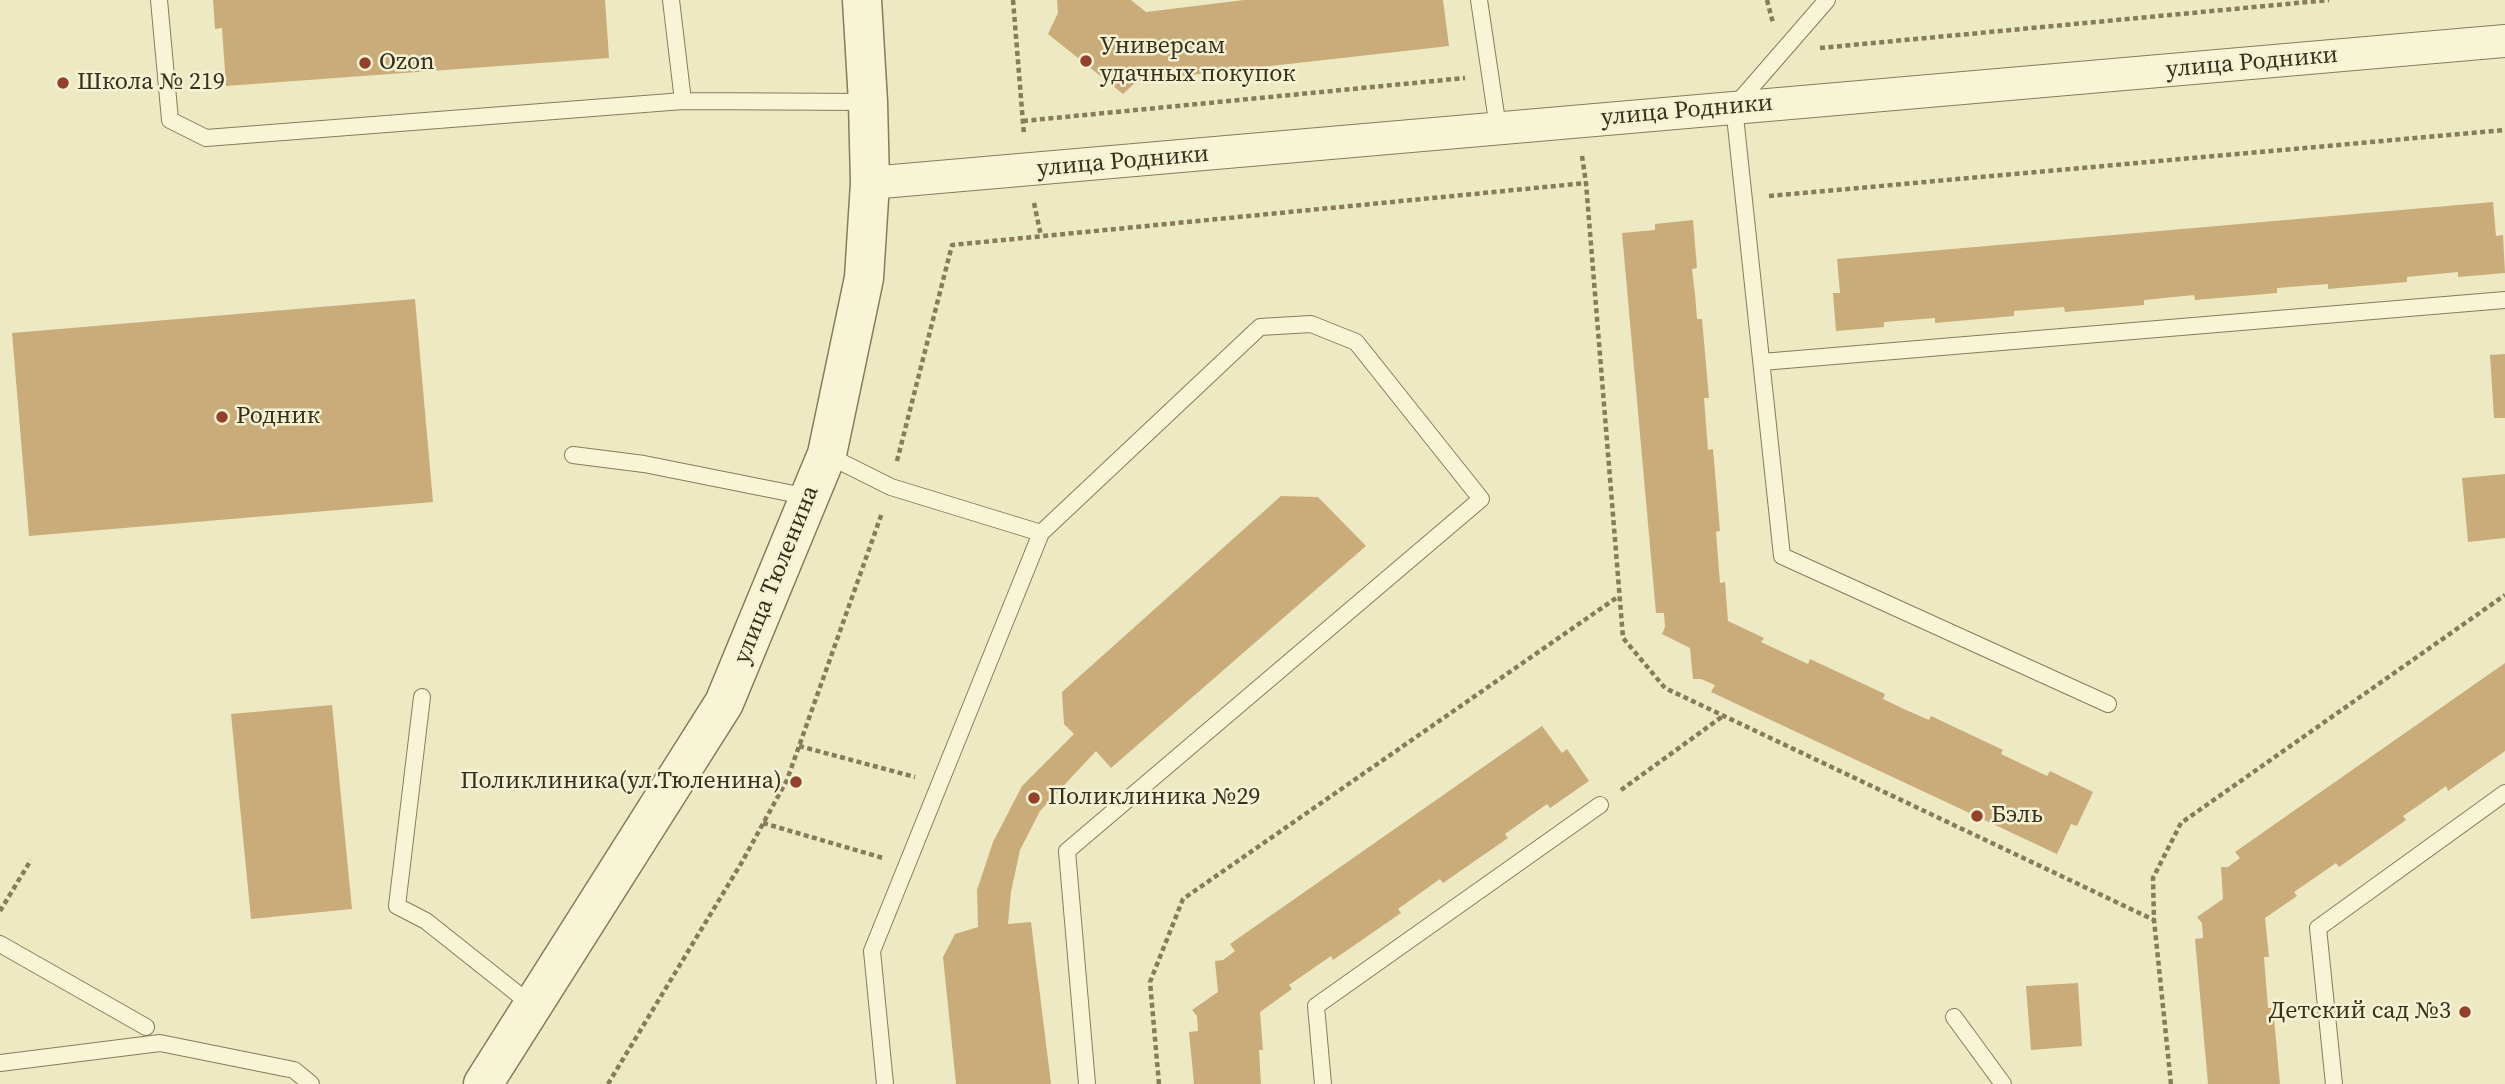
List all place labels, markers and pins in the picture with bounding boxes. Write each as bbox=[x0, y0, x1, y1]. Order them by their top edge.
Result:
place label: Универсам удачных покупок bbox=[1100, 33, 1296, 89]
place label: Ozon bbox=[379, 49, 435, 77]
marker: Универсам удачных покупок bbox=[1078, 53, 1094, 69]
marker: Ozon bbox=[357, 55, 373, 71]
place label: Школа № 219 bbox=[77, 69, 225, 97]
marker: Школа № 219 bbox=[55, 75, 71, 91]
place label: Родник bbox=[236, 403, 320, 431]
marker: Родник bbox=[214, 409, 230, 425]
place label: Поликлиника(ул.Тюленина) bbox=[460, 768, 782, 796]
marker: Поликлиника(ул.Тюленина) bbox=[788, 774, 804, 790]
place label: Поликлиника №29 bbox=[1048, 784, 1260, 812]
marker: Поликлиника №29 bbox=[1026, 790, 1042, 806]
place label: Бэль bbox=[1991, 802, 2043, 830]
marker: Бэль bbox=[1969, 808, 1985, 824]
place label: Детский сад №3 bbox=[2269, 998, 2451, 1026]
marker: Детский сад №3 bbox=[2457, 1004, 2473, 1020]

